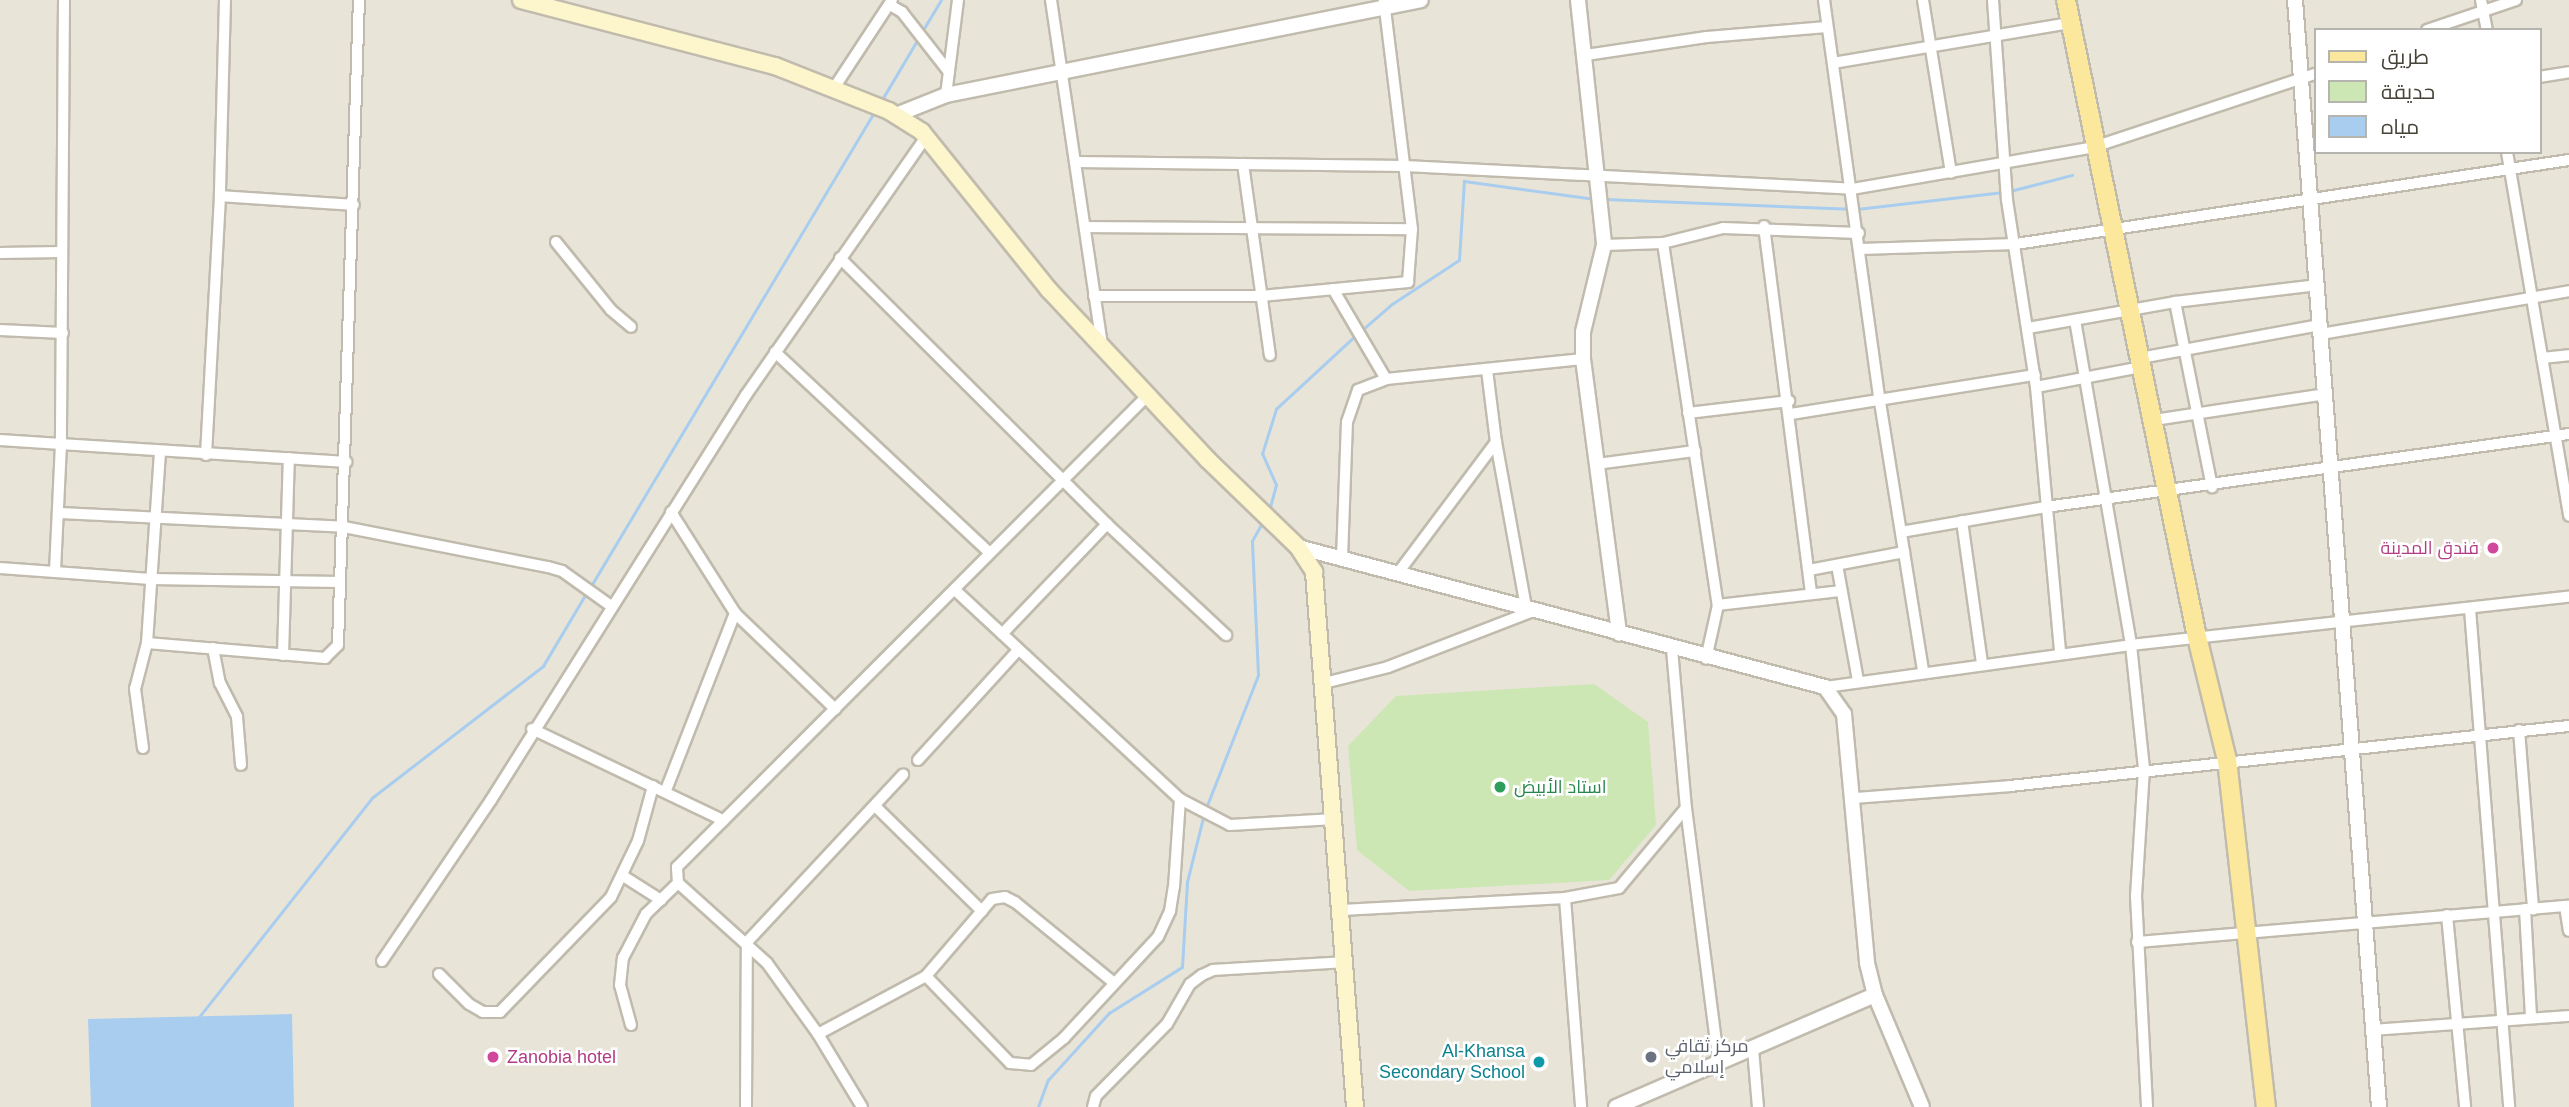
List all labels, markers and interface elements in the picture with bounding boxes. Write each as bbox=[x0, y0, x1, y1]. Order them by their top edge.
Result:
legend bbox=[2314, 28, 2541, 154]
text: طريق bbox=[2381, 45, 2429, 68]
text: حديقة bbox=[2381, 80, 2435, 103]
text: مياه bbox=[2381, 115, 2419, 138]
place label: فندق المدينة bbox=[2381, 537, 2479, 559]
marker: فندق المدينة bbox=[2485, 540, 2501, 556]
place label: استاد الأبيض bbox=[1514, 776, 1607, 798]
marker: استاد الأبيض bbox=[1492, 779, 1508, 795]
place label: مركز ثقافي إسلامي bbox=[1665, 1036, 1748, 1078]
place label: Al-Khansa Secondary School bbox=[1379, 1041, 1525, 1084]
place label: Zanobia hotel bbox=[507, 1046, 616, 1068]
marker: Zanobia hotel bbox=[485, 1049, 501, 1065]
marker: مركز ثقافي إسلامي bbox=[1643, 1049, 1659, 1065]
marker: Al-Khansa Secondary School bbox=[1531, 1054, 1547, 1070]

